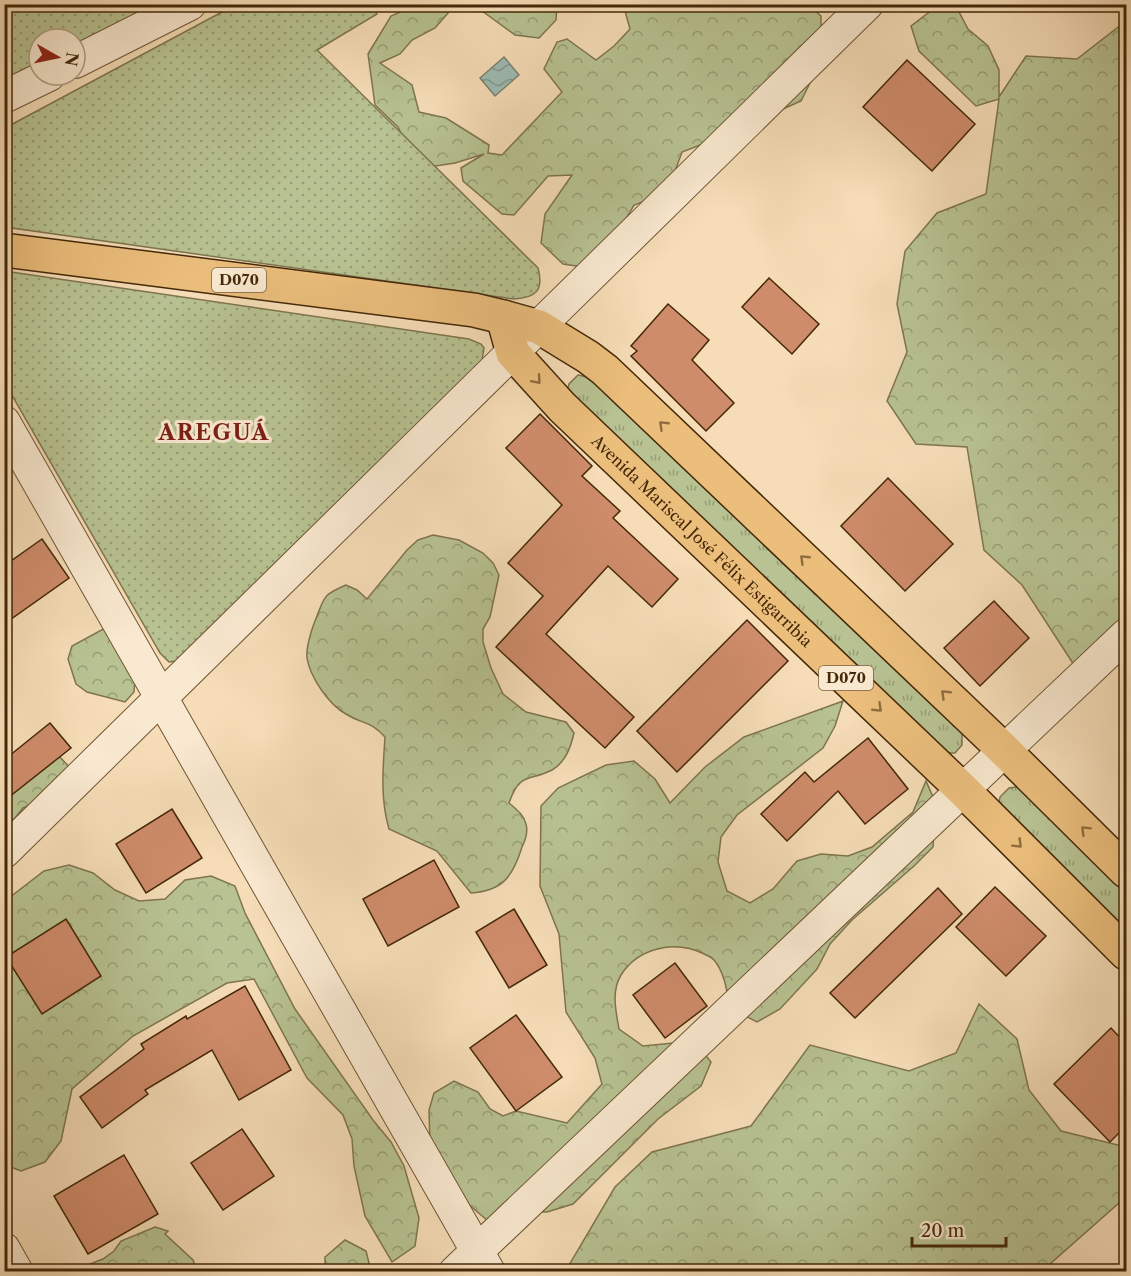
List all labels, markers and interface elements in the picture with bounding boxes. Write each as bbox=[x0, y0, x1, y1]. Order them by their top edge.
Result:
north arrow bbox=[27, 27, 87, 87]
text: N bbox=[61, 51, 83, 68]
road number: D070 bbox=[212, 268, 266, 292]
one-way arrow bbox=[530, 373, 541, 384]
district label: AREGUÁ bbox=[157, 418, 270, 446]
one-way arrow bbox=[659, 421, 669, 432]
street label: Avenida Mariscal José Félix Estigarribia bbox=[587, 430, 817, 651]
one-way arrow bbox=[800, 555, 811, 566]
road number: D070 bbox=[819, 666, 873, 690]
one-way arrow bbox=[942, 690, 953, 701]
one-way arrow bbox=[871, 701, 882, 712]
one-way arrow bbox=[1081, 826, 1092, 837]
one-way arrow bbox=[1010, 837, 1021, 848]
scale bar bbox=[912, 1210, 1006, 1248]
text: 20 m bbox=[921, 1220, 965, 1242]

